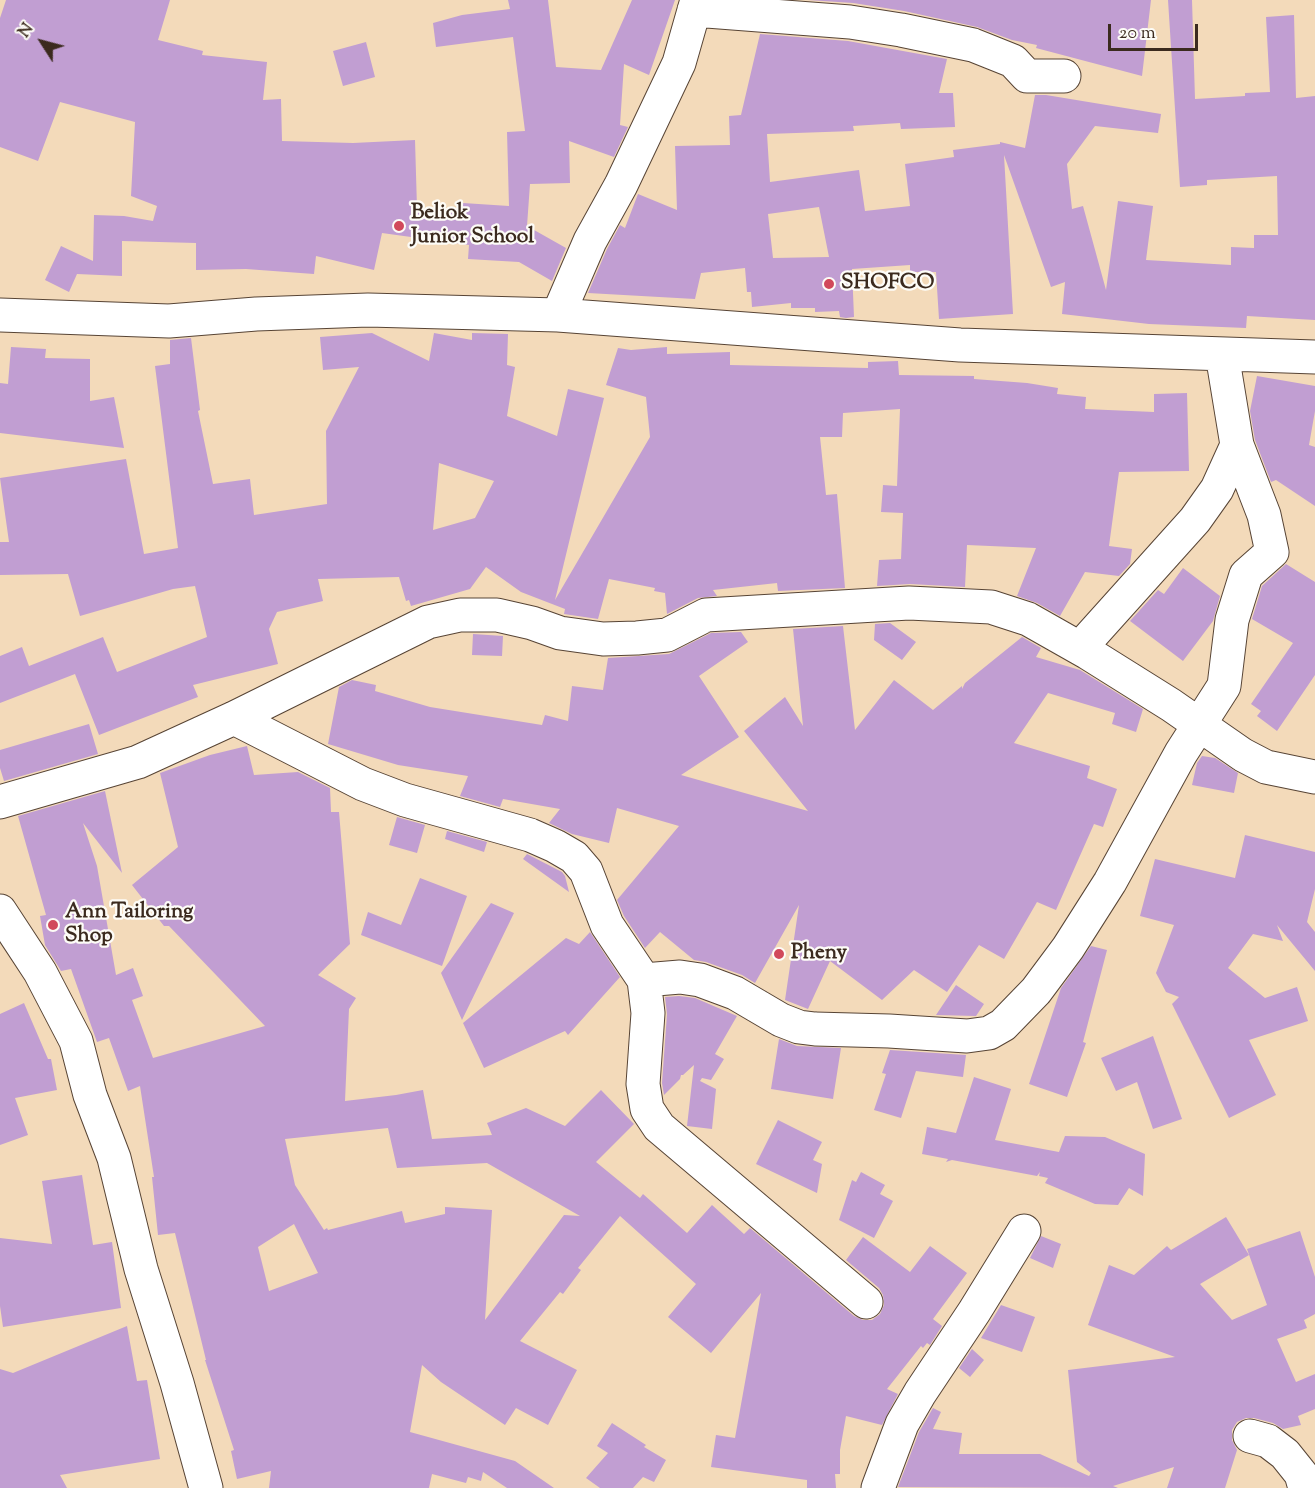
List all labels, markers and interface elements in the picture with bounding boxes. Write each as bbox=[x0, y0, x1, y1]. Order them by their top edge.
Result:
north arrow bbox=[12, 12, 72, 72]
scale bar bbox=[1111, 12, 1201, 50]
text: N bbox=[14, 19, 40, 43]
text: 20 m bbox=[1119, 21, 1156, 47]
place label: Beliok Junior School bbox=[411, 201, 534, 251]
marker: Beliok Junior School bbox=[392, 219, 406, 233]
place label: SHOFCO bbox=[841, 271, 935, 297]
marker: SHOFCO bbox=[822, 277, 836, 291]
place label: Ann Tailoring Shop bbox=[65, 900, 193, 950]
marker: Ann Tailoring Shop bbox=[46, 918, 60, 932]
place label: Pheny bbox=[791, 941, 847, 967]
marker: Pheny bbox=[772, 947, 786, 961]

